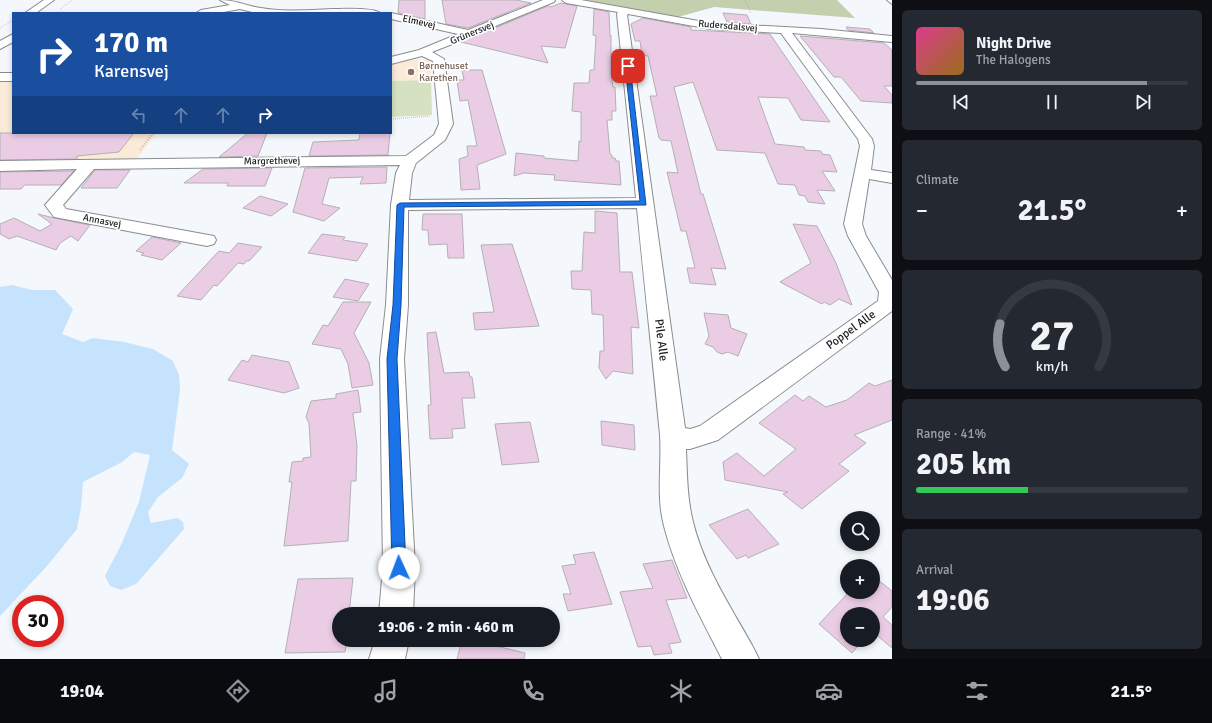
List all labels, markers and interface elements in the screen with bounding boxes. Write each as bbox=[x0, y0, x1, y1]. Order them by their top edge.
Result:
street label: Elmevej bbox=[401, 12, 437, 32]
street label: Rudersdalsvej bbox=[698, 17, 758, 35]
street label: Grünersvej bbox=[448, 19, 496, 47]
text: 170 m bbox=[94, 26, 168, 60]
icon: right bbox=[28, 28, 80, 80]
text: Night Drive bbox=[976, 34, 1051, 52]
pin bbox=[611, 49, 645, 83]
text: The Halogens bbox=[976, 52, 1051, 68]
icon: arrive bbox=[617, 55, 639, 77]
text: Karensvej bbox=[94, 60, 169, 82]
place label: Børnehuset Karethen bbox=[419, 60, 469, 84]
marker: Børnehuset Karethen bbox=[406, 67, 416, 77]
icon: previous bbox=[950, 91, 972, 113]
icon: pause bbox=[1041, 91, 1063, 113]
icon: next bbox=[1132, 91, 1154, 113]
icon: left bbox=[128, 104, 150, 126]
icon: ahead bbox=[170, 104, 192, 126]
icon: ahead bbox=[212, 104, 234, 126]
icon: right bbox=[254, 104, 276, 126]
street label: Margrethevej bbox=[244, 155, 301, 167]
text: Climate bbox=[916, 172, 959, 188]
text: 21.5° bbox=[1017, 192, 1087, 229]
text: − bbox=[916, 197, 928, 224]
text: + bbox=[1176, 197, 1188, 224]
street label: Annasvej bbox=[82, 211, 122, 231]
street label: Poppel Alle bbox=[823, 307, 879, 353]
text: 27 bbox=[1030, 311, 1074, 362]
street label: Pile Alle bbox=[651, 318, 671, 362]
text: km/h bbox=[1036, 358, 1068, 375]
text: Range · 41% bbox=[916, 426, 986, 442]
text: 205 km bbox=[916, 446, 1011, 483]
map controls bbox=[840, 511, 880, 647]
button: search bbox=[840, 511, 880, 551]
position arrow bbox=[378, 547, 420, 589]
button: + bbox=[840, 559, 880, 599]
text: Arrival bbox=[916, 562, 953, 578]
text: 19:06 bbox=[916, 582, 990, 619]
speed limit sign: 30 bbox=[12, 595, 64, 647]
button: − bbox=[840, 607, 880, 647]
text: 19:06 · 2 min · 460 m bbox=[378, 618, 514, 636]
icon: directions bbox=[224, 677, 252, 705]
icon: music bbox=[372, 677, 400, 705]
icon: phone bbox=[519, 677, 547, 705]
icon: climate bbox=[667, 677, 695, 705]
icon: car bbox=[815, 677, 843, 705]
icon: filters bbox=[963, 677, 991, 705]
text: 19:04 bbox=[60, 680, 104, 702]
text: 21.5° bbox=[1111, 680, 1152, 702]

